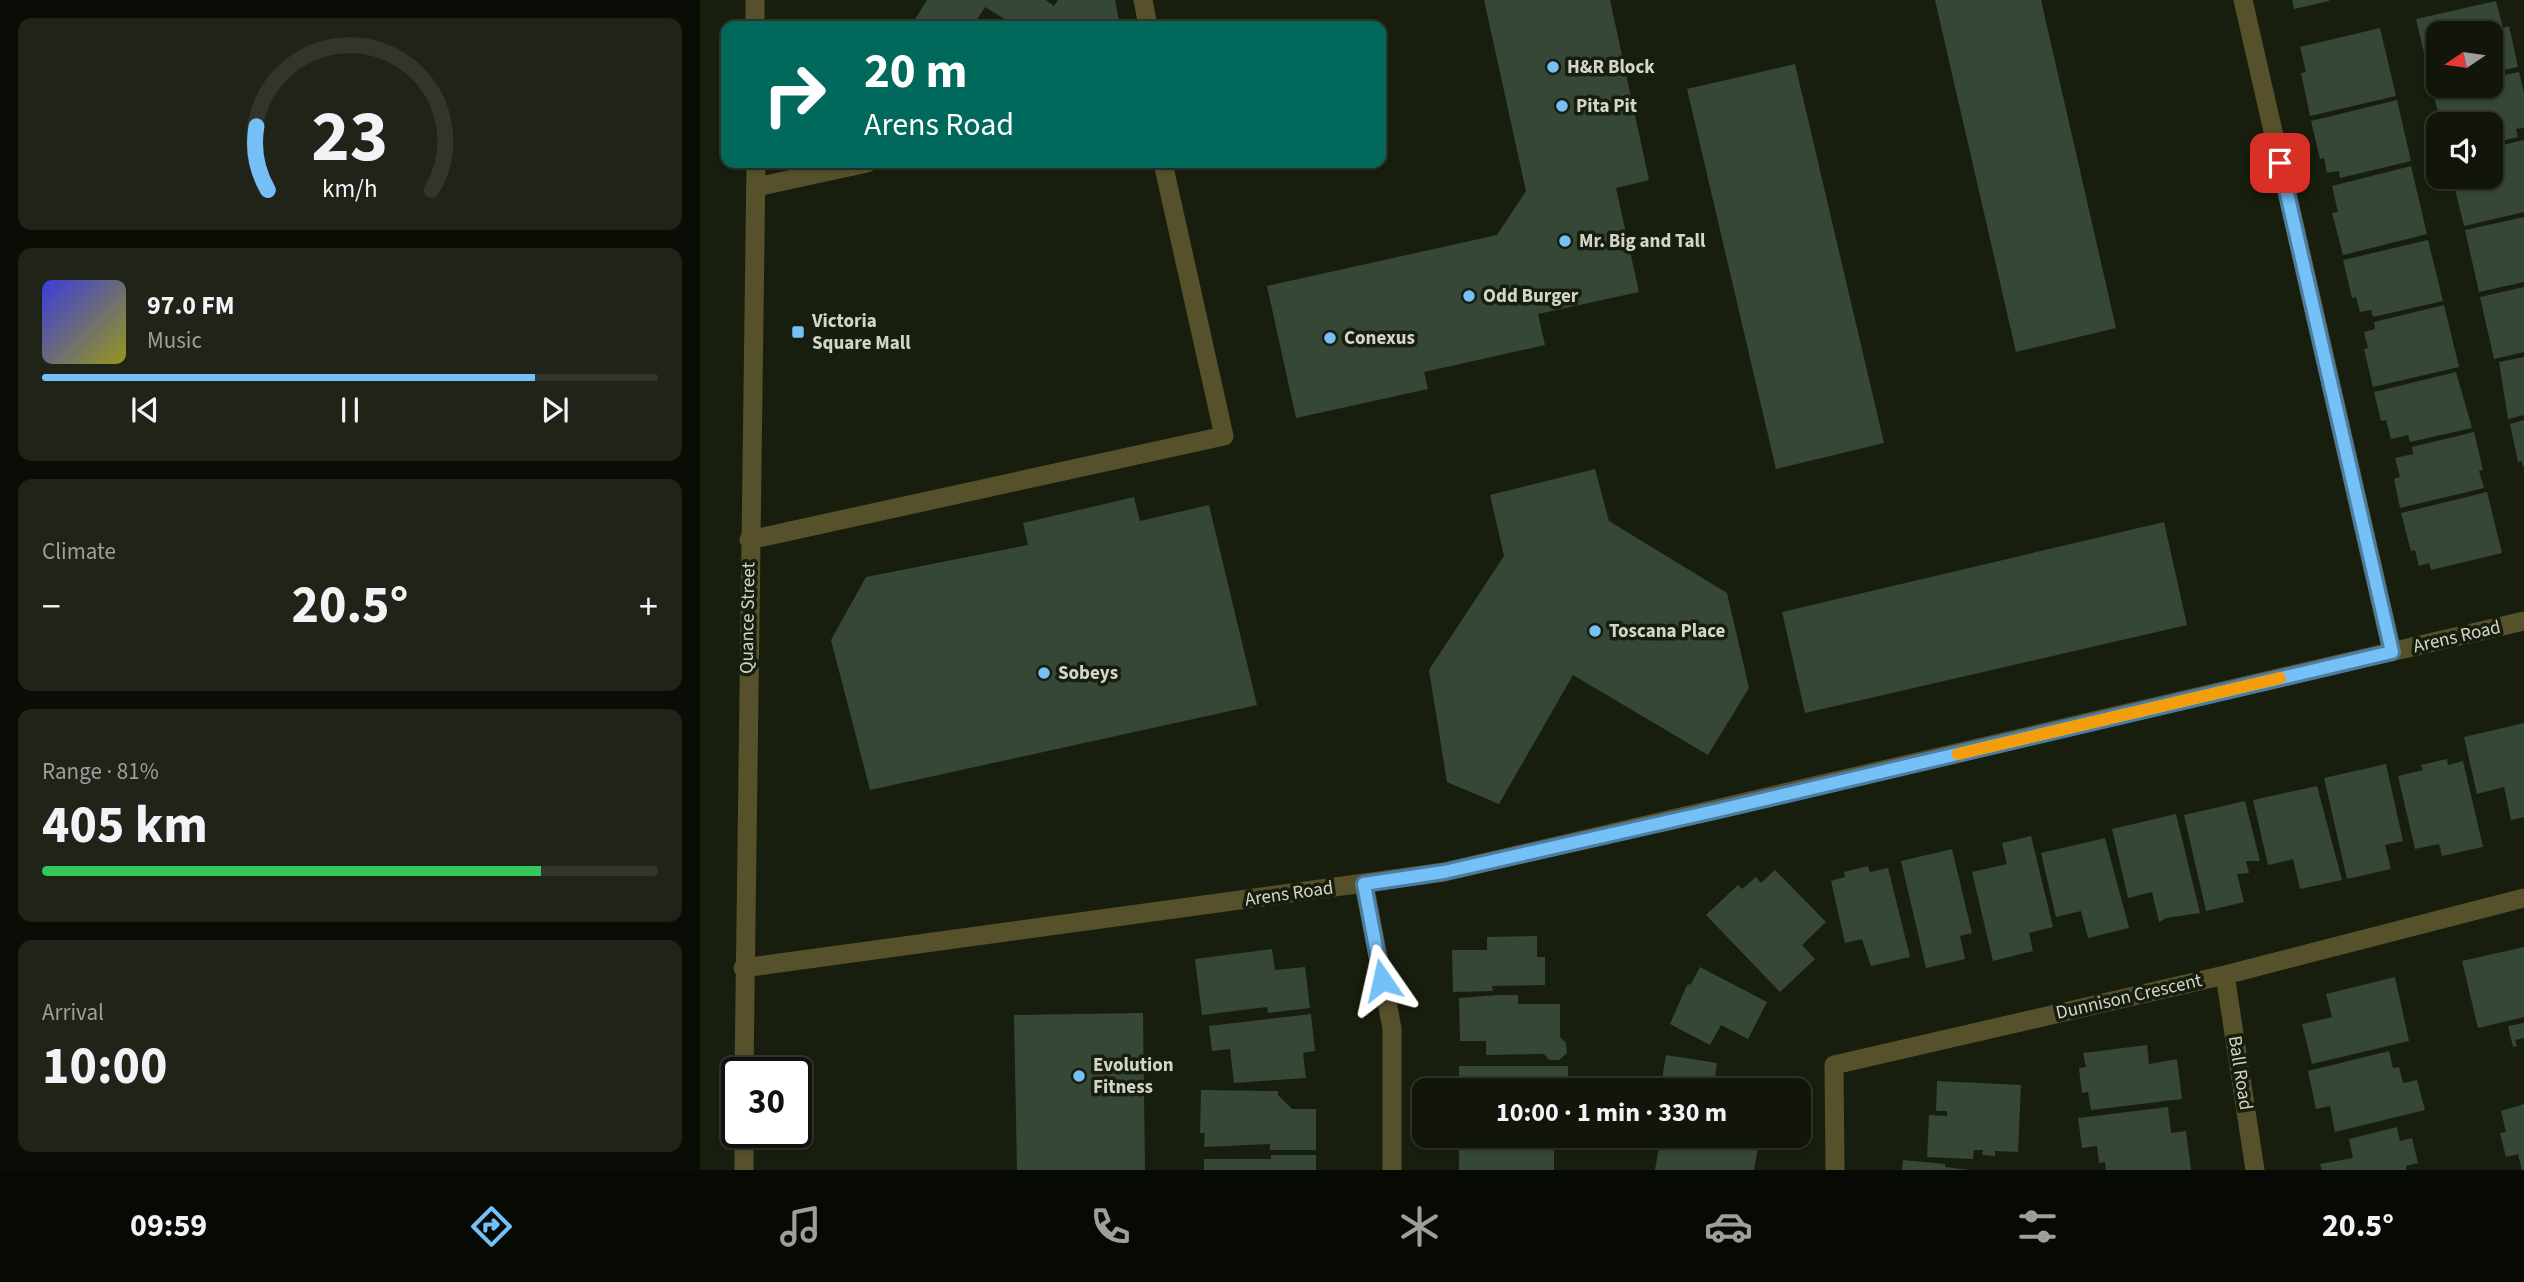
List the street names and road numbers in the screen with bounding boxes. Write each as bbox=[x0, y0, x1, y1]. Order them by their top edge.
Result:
street label: Quance Street bbox=[734, 561, 762, 674]
street label: Arens Road bbox=[2411, 614, 2503, 660]
street label: Arens Road bbox=[1243, 874, 1335, 914]
street label: Dunnison Crescent bbox=[2053, 967, 2205, 1027]
street label: Ball Road bbox=[2221, 1034, 2259, 1112]

